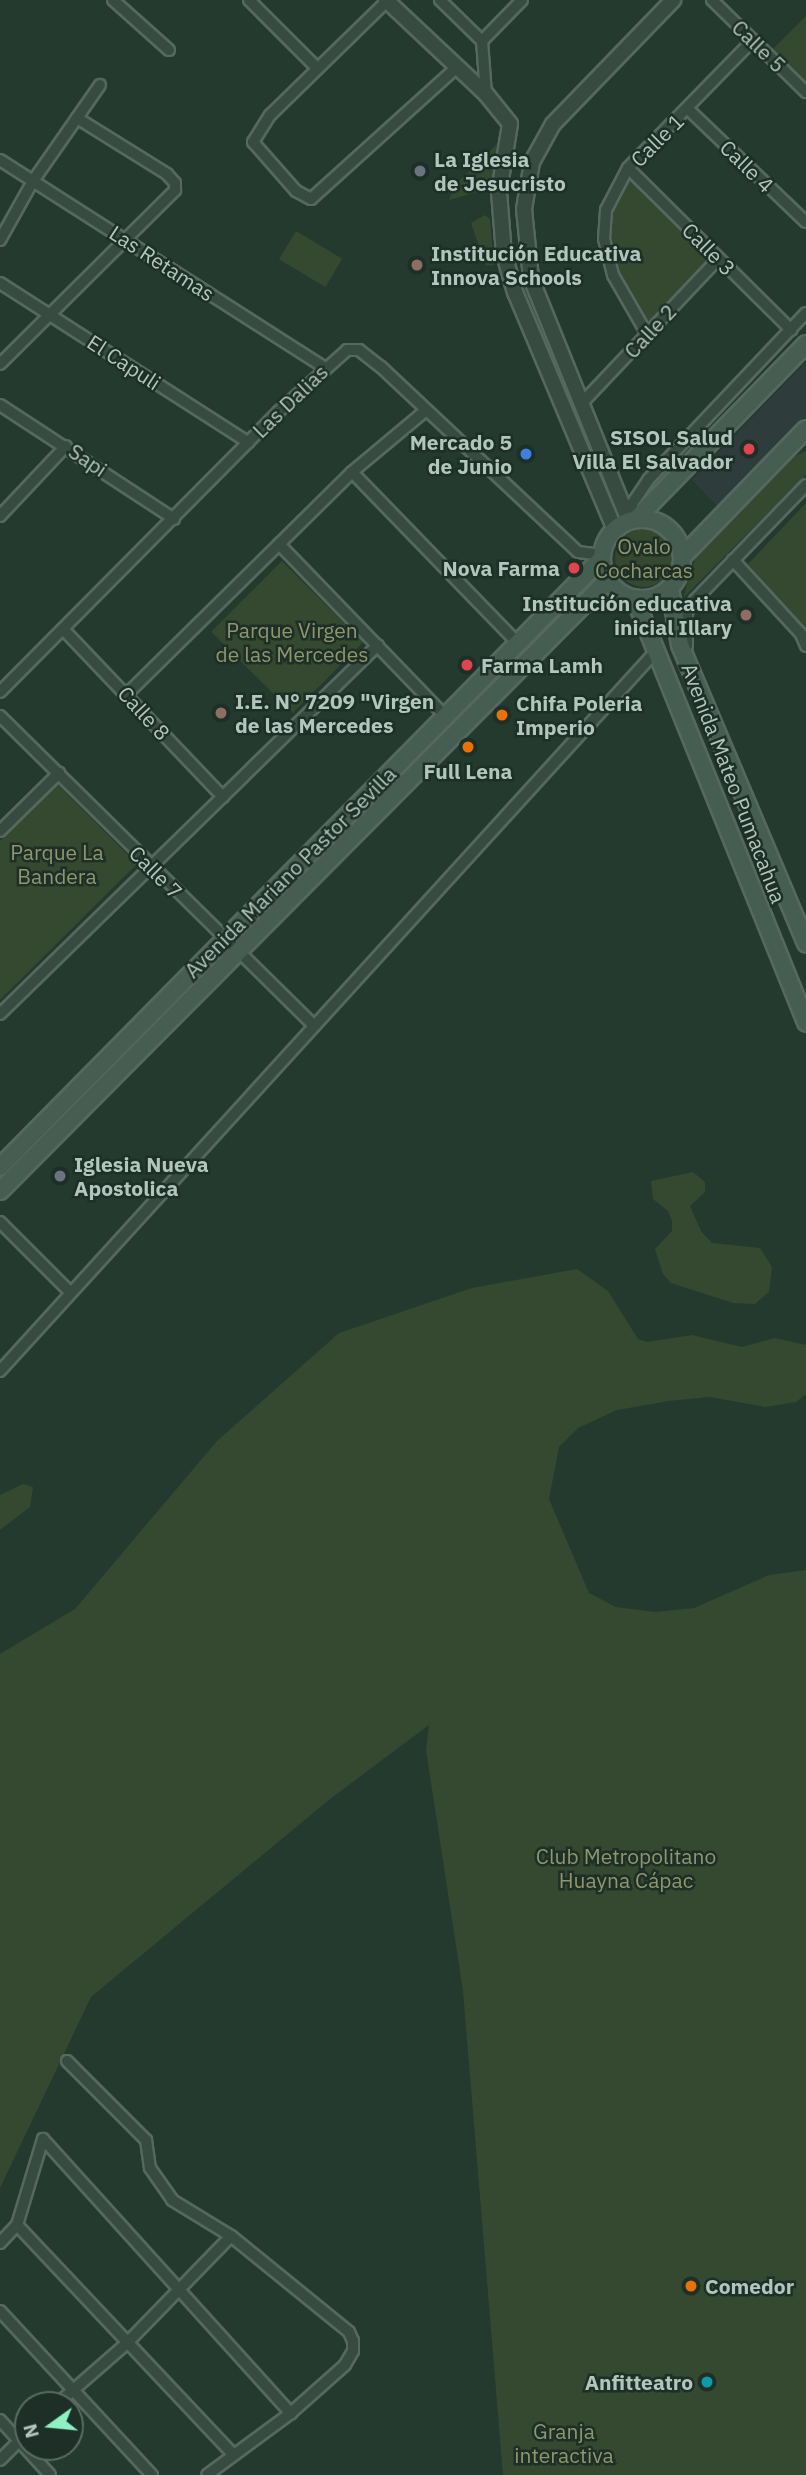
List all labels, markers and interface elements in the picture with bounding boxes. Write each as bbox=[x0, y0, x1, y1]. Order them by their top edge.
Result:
street label: Calle 5 bbox=[727, 14, 791, 78]
street label: Calle 1 bbox=[625, 108, 689, 172]
street label: Calle 4 bbox=[715, 134, 779, 198]
place label: La Iglesia de Jesucristo bbox=[434, 146, 566, 196]
marker: La Iglesia de Jesucristo bbox=[412, 163, 428, 179]
street label: Calle 3 bbox=[677, 217, 741, 281]
street label: Las Retamas bbox=[105, 220, 219, 306]
place label: Institución Educativa Innova Schools bbox=[431, 240, 641, 290]
marker: Institución Educativa Innova Schools bbox=[409, 257, 425, 273]
street label: Calle 2 bbox=[619, 299, 681, 363]
street label: El Capuli bbox=[83, 329, 165, 395]
street label: Las Dalias bbox=[247, 359, 333, 443]
place label: SISOL Salud Villa El Salvador bbox=[572, 424, 733, 474]
place label: Mercado 5 de Junio bbox=[410, 429, 512, 479]
street label: Sapi bbox=[64, 438, 112, 482]
marker: SISOL Salud Villa El Salvador bbox=[739, 439, 759, 459]
marker: Mercado 5 de Junio bbox=[518, 446, 534, 462]
park label: Ovalo Cocharcas bbox=[595, 533, 693, 583]
place label: Nova Farma bbox=[443, 555, 560, 581]
marker: Nova Farma bbox=[566, 560, 582, 576]
place label: Institución educativa inicial Illary bbox=[522, 590, 732, 640]
marker: Institución educativa inicial Illary bbox=[738, 607, 754, 623]
park label: Parque Virgen de las Mercedes bbox=[216, 617, 368, 667]
place label: Farma Lamh bbox=[481, 652, 603, 678]
marker: Farma Lamh bbox=[459, 657, 475, 673]
street label: Avenida Mateo Pumacahua bbox=[677, 659, 791, 907]
street label: Calle 8 bbox=[113, 681, 175, 745]
place label: I.E. N° 7209 "Virgen de las Mercedes bbox=[235, 688, 434, 738]
place label: Chifa Poleria Imperio bbox=[516, 690, 642, 740]
marker: I.E. N° 7209 "Virgen de las Mercedes bbox=[213, 705, 229, 721]
marker: Chifa Poleria Imperio bbox=[494, 707, 510, 723]
marker: Full Lena bbox=[460, 739, 476, 755]
place label: Full Lena bbox=[424, 758, 512, 784]
street label: Avenida Mariano Pastor Sevilla bbox=[179, 761, 401, 983]
park label: Parque La Bandera bbox=[10, 839, 104, 889]
street label: Calle 7 bbox=[124, 840, 188, 904]
place label: Iglesia Nueva Apostolica bbox=[74, 1151, 209, 1201]
marker: Iglesia Nueva Apostolica bbox=[52, 1168, 68, 1184]
park label: Club Metropolitano Huayna Cápac bbox=[536, 1843, 716, 1893]
place label: Comedor bbox=[705, 2273, 794, 2299]
marker: Comedor bbox=[683, 2278, 699, 2294]
place label: Anfitteatro bbox=[585, 2369, 693, 2395]
marker: Anfitteatro bbox=[699, 2374, 715, 2390]
north arrow bbox=[14, 2391, 84, 2461]
park label: Granja interactiva bbox=[514, 2418, 614, 2468]
text: N bbox=[17, 2421, 44, 2441]

